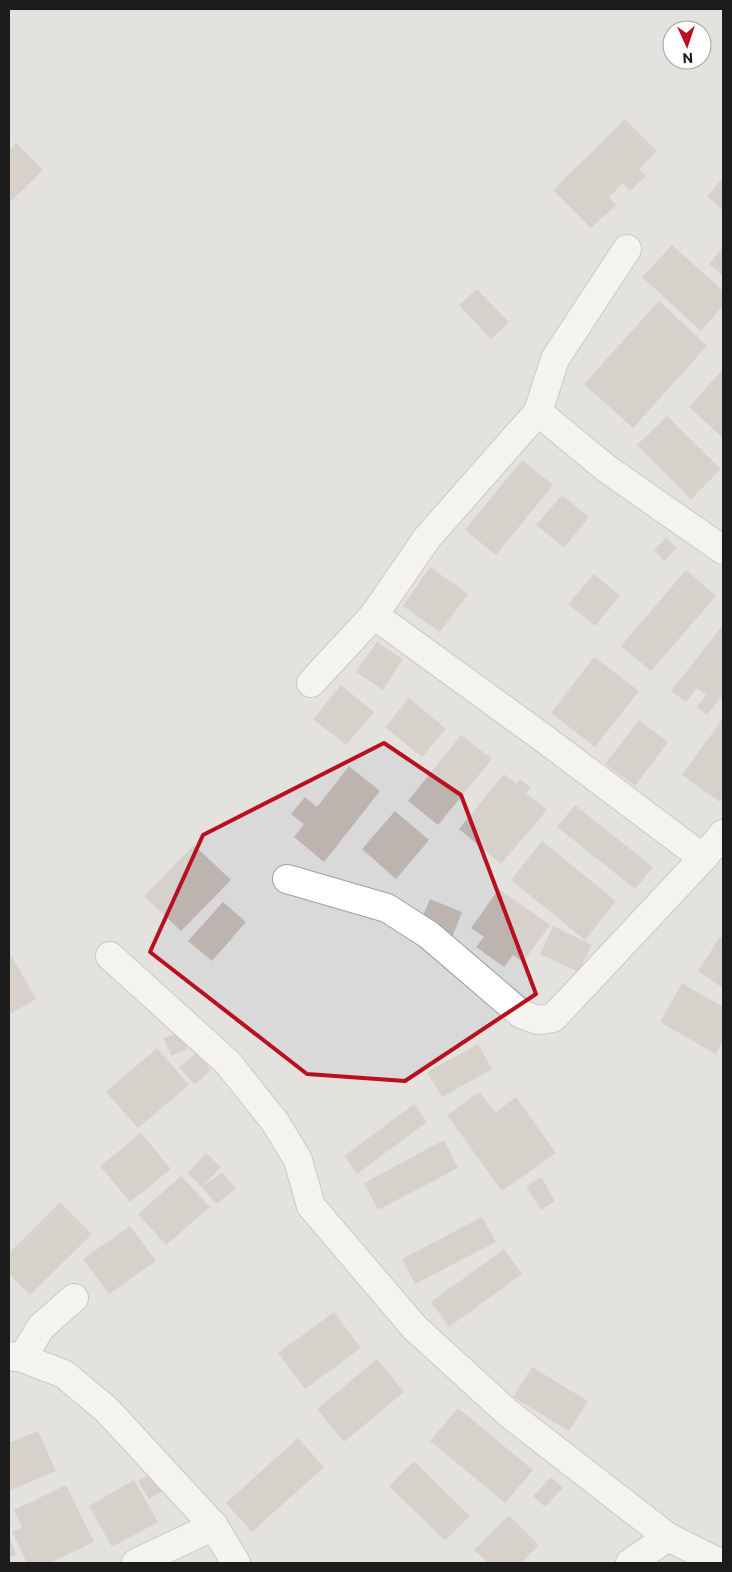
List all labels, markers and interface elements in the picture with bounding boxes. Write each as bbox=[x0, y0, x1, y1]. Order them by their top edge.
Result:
north arrow bbox=[662, 20, 712, 70]
text: N bbox=[682, 50, 693, 67]

